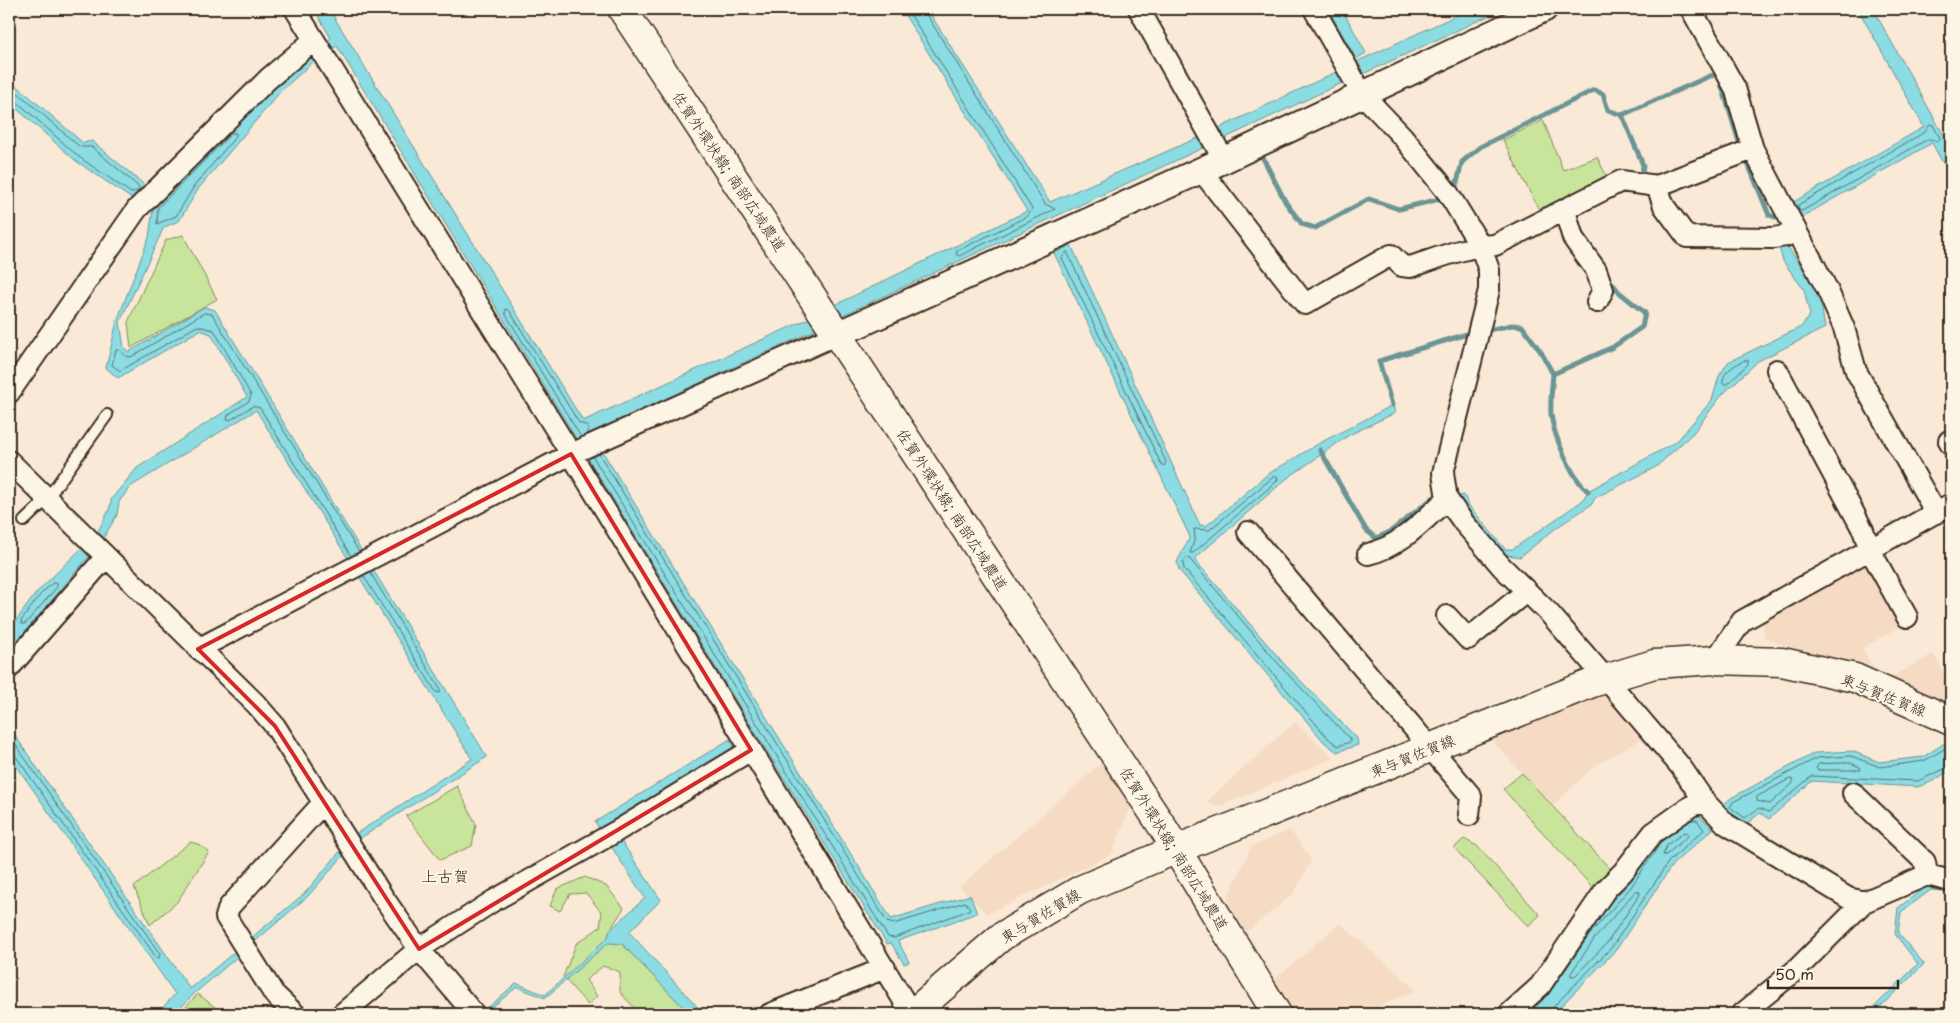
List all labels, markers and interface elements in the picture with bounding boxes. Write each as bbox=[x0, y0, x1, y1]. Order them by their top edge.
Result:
street label: 佐賀外環状線; 南部広域農道 bbox=[668, 86, 792, 256]
street label: 佐賀外環状線; 南部広域農道 bbox=[892, 423, 1014, 595]
street label: 東与賀佐賀線 bbox=[1838, 666, 1930, 722]
street label: 東与賀佐賀線 bbox=[1366, 727, 1458, 783]
street label: 佐賀外環状線; 南部広域農道 bbox=[1115, 762, 1235, 934]
district label: 上古賀 bbox=[421, 863, 469, 887]
street label: 東与賀佐賀線 bbox=[995, 882, 1085, 948]
scale bar bbox=[1768, 958, 1898, 990]
text: 50 m bbox=[1775, 962, 1814, 985]

